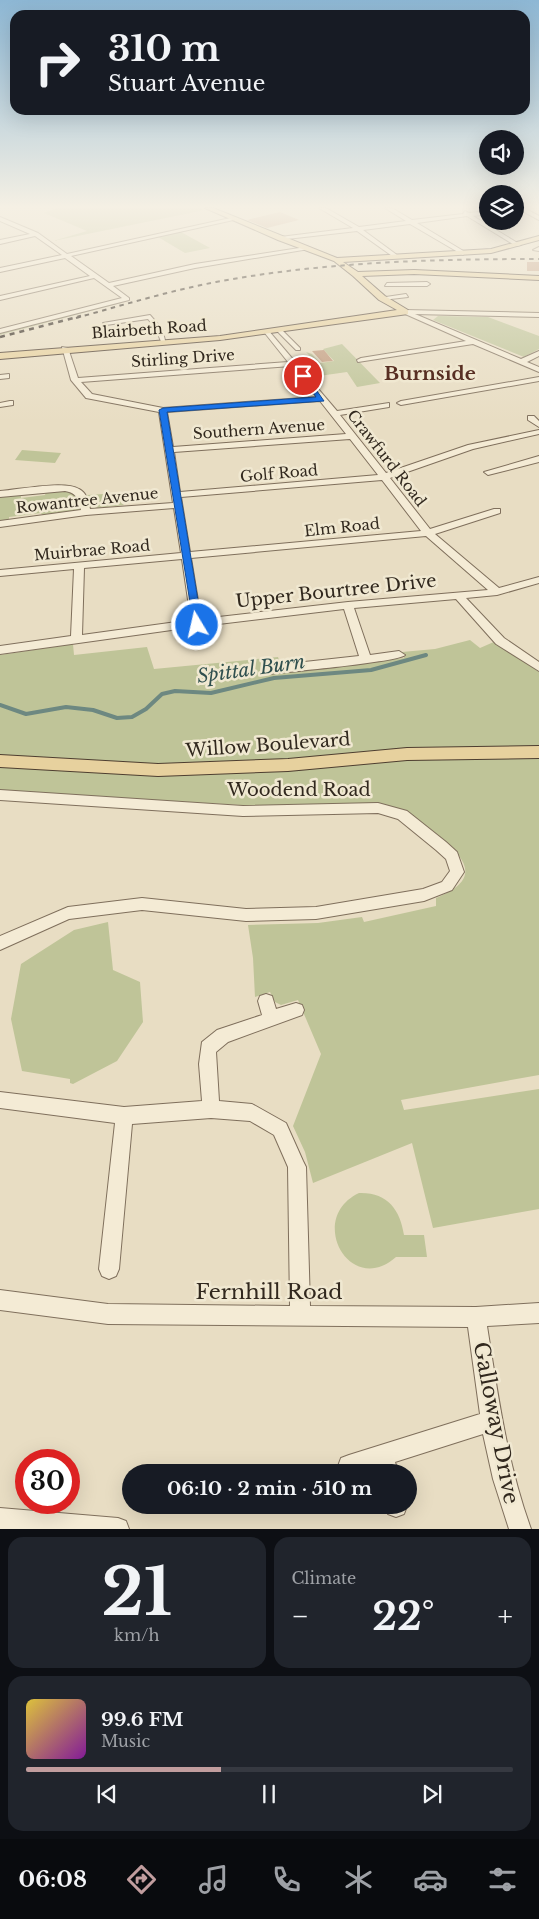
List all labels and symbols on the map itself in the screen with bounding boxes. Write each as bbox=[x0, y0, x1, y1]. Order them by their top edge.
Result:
street label: Blairbeth Road bbox=[91, 315, 207, 343]
street label: Stirling Drive bbox=[131, 345, 235, 371]
pin bbox=[282, 355, 324, 397]
district label: Burnside bbox=[384, 362, 476, 385]
street label: Crawfurd Road bbox=[343, 406, 431, 510]
street label: Southern Avenue bbox=[192, 415, 326, 443]
street label: Golf Road bbox=[239, 460, 319, 486]
street label: Rowantree Avenue bbox=[15, 483, 159, 517]
street label: Elm Road bbox=[303, 514, 381, 540]
street label: Muirbrae Road bbox=[33, 535, 151, 565]
street label: Upper Bourtree Drive bbox=[235, 570, 437, 612]
position arrow bbox=[170, 598, 222, 650]
water label: Spittal Burn bbox=[195, 650, 307, 688]
street label: Willow Boulevard bbox=[184, 728, 351, 762]
street label: Woodend Road bbox=[226, 779, 371, 801]
street label: Fernhill Road bbox=[196, 1279, 342, 1305]
street label: Galloway Drive bbox=[468, 1340, 524, 1506]
speed limit sign: 30 bbox=[15, 1449, 80, 1514]

